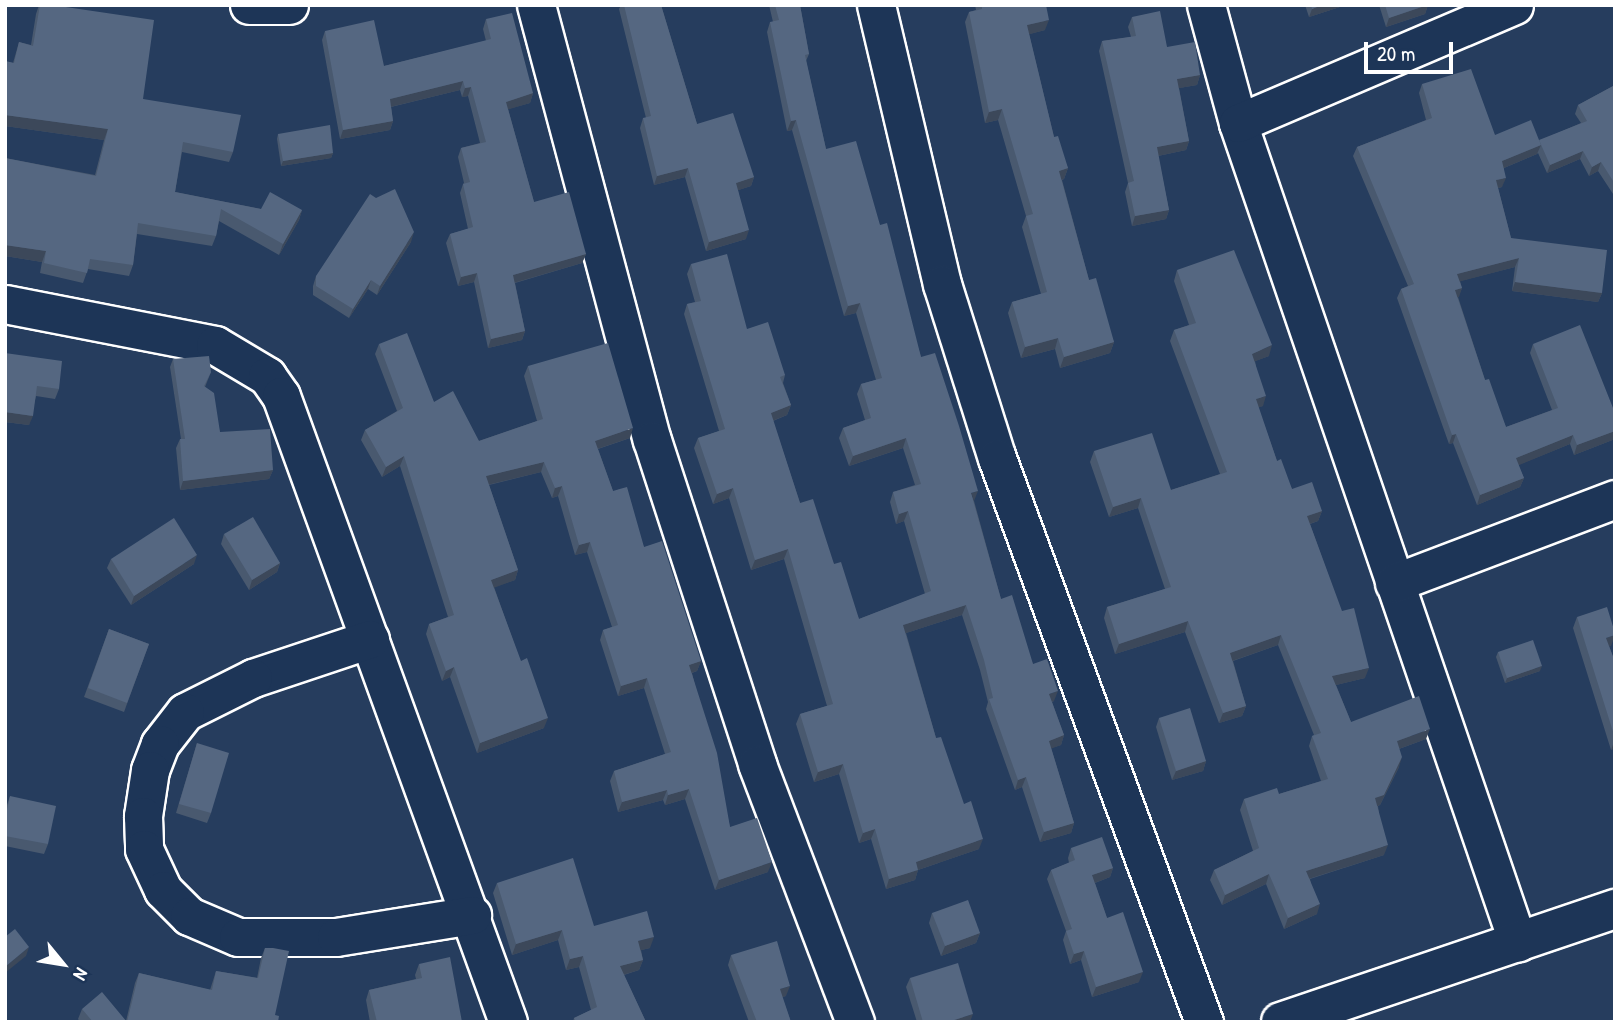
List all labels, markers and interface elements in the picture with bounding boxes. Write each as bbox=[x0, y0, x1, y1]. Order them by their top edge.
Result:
scale bar bbox=[1368, 28, 1457, 72]
text: 20 m bbox=[1377, 39, 1415, 68]
north arrow bbox=[28, 929, 98, 999]
text: N bbox=[67, 964, 95, 985]

